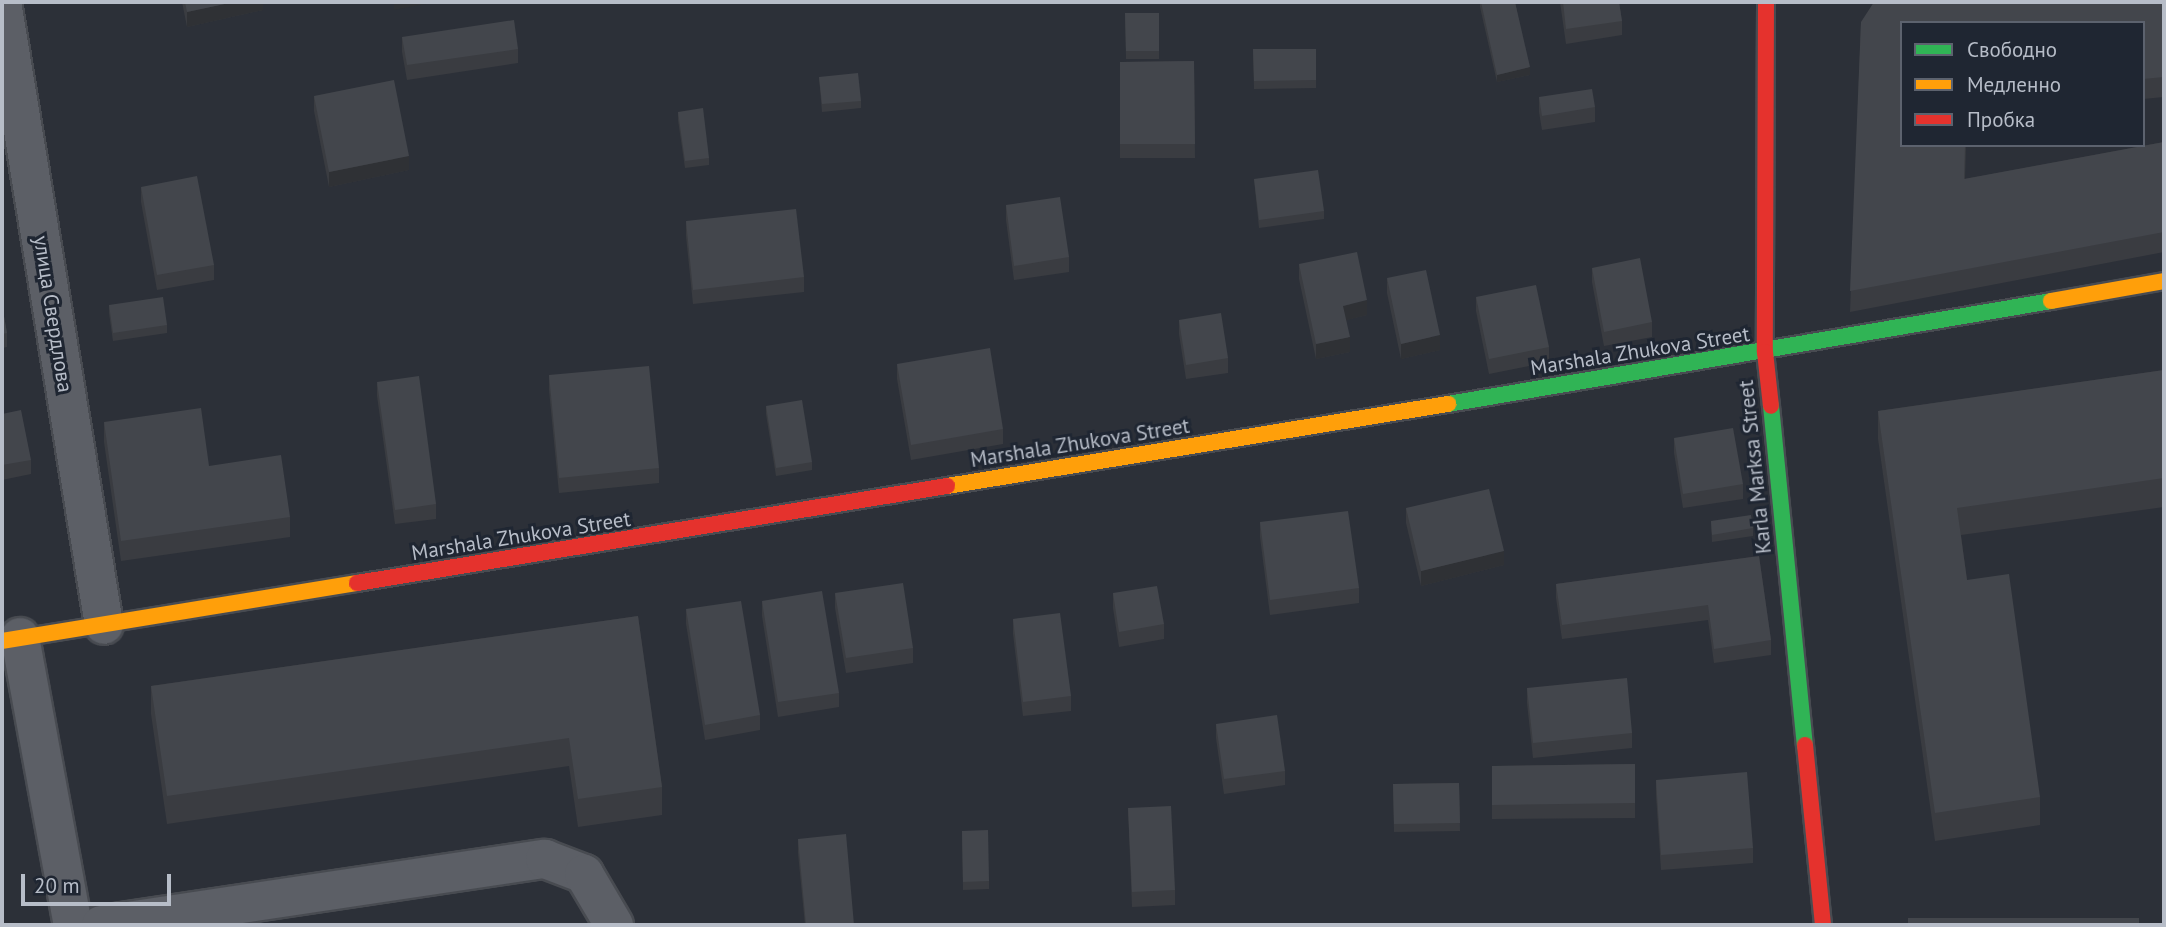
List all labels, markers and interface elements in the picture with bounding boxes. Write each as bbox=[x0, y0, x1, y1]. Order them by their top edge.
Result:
legend bbox=[1900, 21, 2145, 147]
text: Свободно bbox=[1967, 36, 2057, 63]
text: Медленно bbox=[1967, 71, 2061, 98]
text: Пробка bbox=[1967, 106, 2035, 133]
street label: улица Свердлова bbox=[28, 234, 78, 394]
street label: Marshala Zhukova Street bbox=[1528, 321, 1752, 381]
street label: Karla Marksa Street bbox=[1733, 379, 1777, 555]
street label: Marshala Zhukova Street bbox=[968, 413, 1192, 473]
street label: Marshala Zhukova Street bbox=[409, 506, 633, 566]
scale bar bbox=[24, 860, 175, 904]
text: 20 m bbox=[34, 872, 80, 899]

